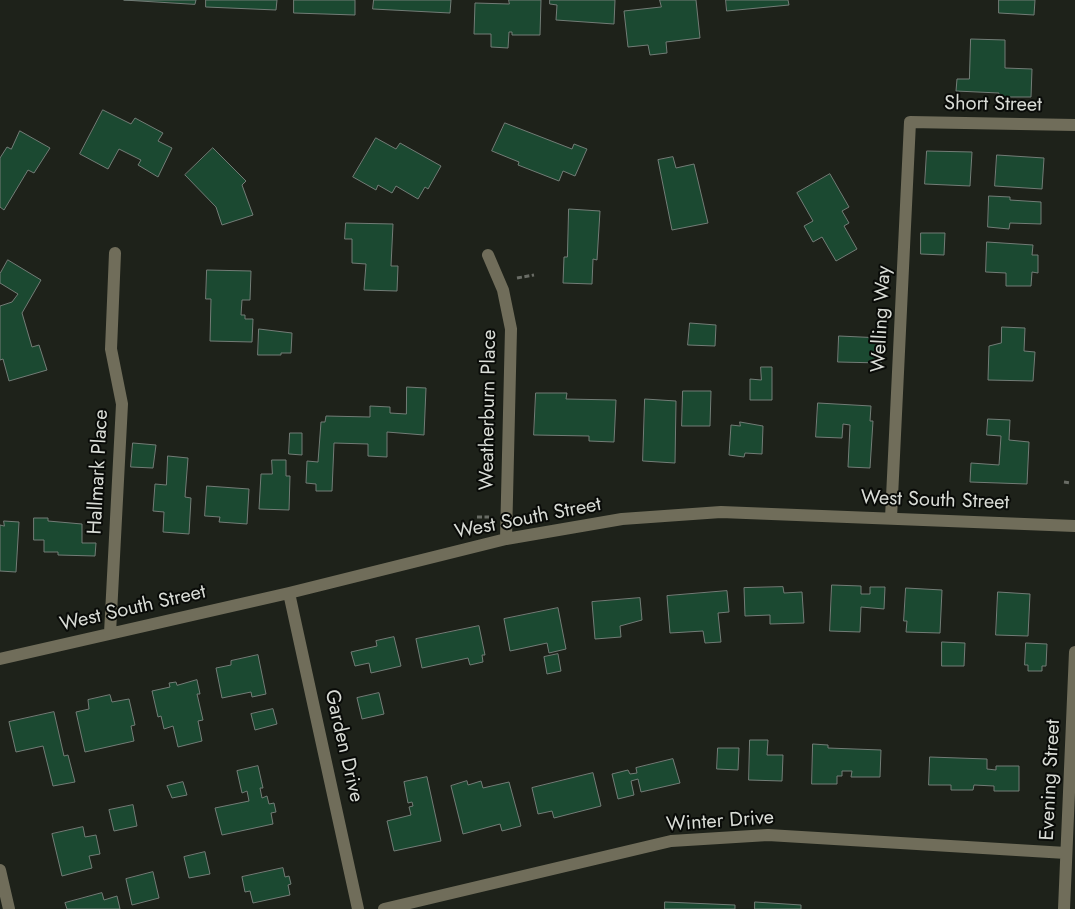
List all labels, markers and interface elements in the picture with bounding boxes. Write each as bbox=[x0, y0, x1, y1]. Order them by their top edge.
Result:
street label: Short Street bbox=[944, 92, 1042, 118]
street label: Welling Way bbox=[867, 265, 897, 373]
street label: Weatherburn Place bbox=[476, 329, 502, 491]
street label: Hallmark Place bbox=[84, 409, 114, 535]
street label: West South Street bbox=[860, 486, 1010, 516]
street label: West South Street bbox=[453, 493, 603, 545]
street label: West South Street bbox=[58, 581, 208, 637]
street label: Garden Drive bbox=[318, 687, 368, 805]
street label: Evening Street bbox=[1036, 719, 1066, 841]
street label: Winter Drive bbox=[665, 806, 775, 838]

